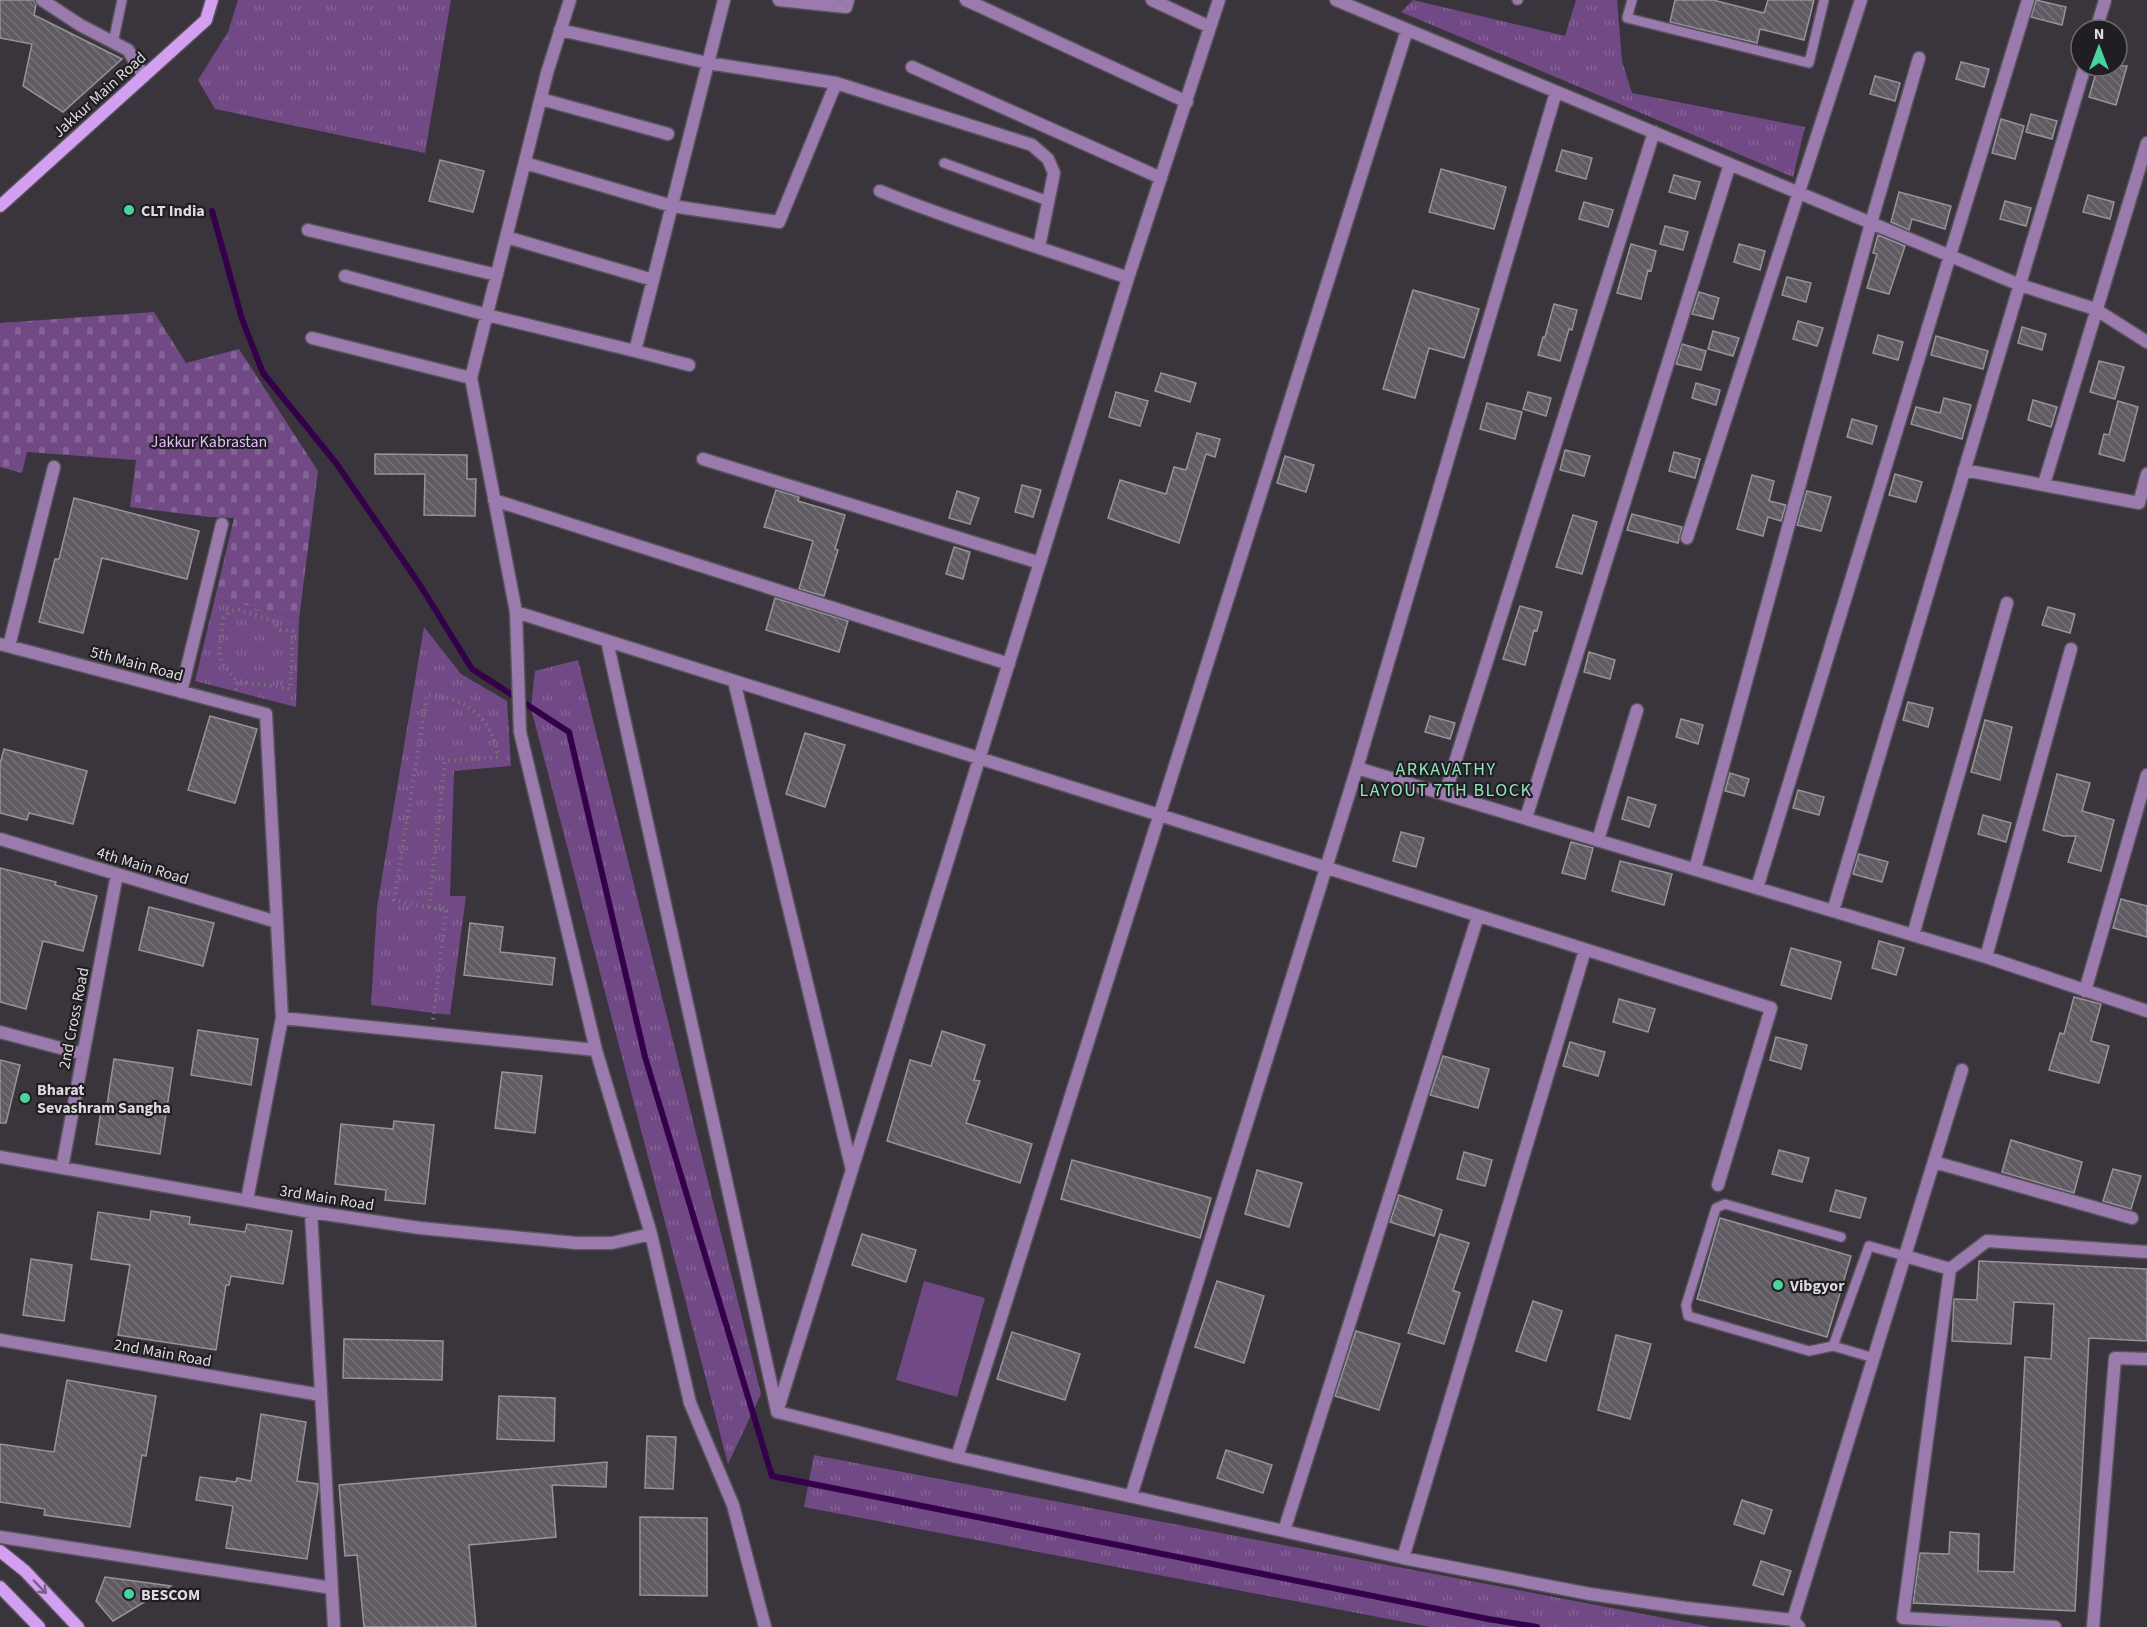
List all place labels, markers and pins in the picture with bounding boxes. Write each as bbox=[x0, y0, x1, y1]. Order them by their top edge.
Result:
place label: CLT India bbox=[141, 200, 205, 222]
marker: CLT India bbox=[122, 203, 136, 217]
place label: Bharat Sevashram Sangha bbox=[37, 1079, 171, 1119]
marker: Bharat Sevashram Sangha bbox=[18, 1091, 32, 1105]
place label: Vibgyor bbox=[1789, 1275, 1845, 1297]
marker: Vibgyor bbox=[1771, 1278, 1785, 1292]
place label: BESCOM bbox=[141, 1584, 200, 1606]
marker: BESCOM bbox=[122, 1587, 136, 1601]

